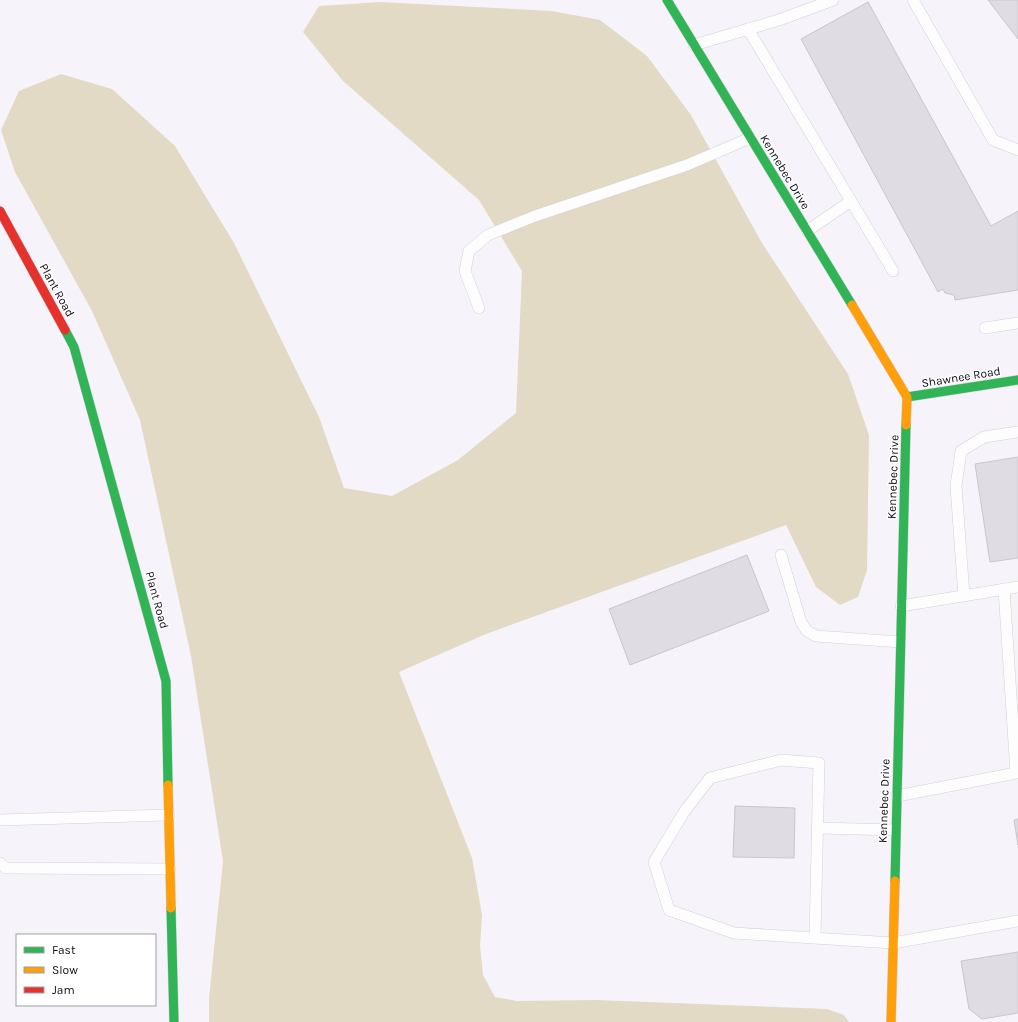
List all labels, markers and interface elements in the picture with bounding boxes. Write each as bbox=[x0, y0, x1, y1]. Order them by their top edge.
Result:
street label: Kennebec Drive bbox=[757, 132, 813, 212]
street label: Plant Road bbox=[37, 261, 77, 319]
street label: Shawnee Road bbox=[920, 364, 1002, 390]
street label: Kennebec Drive bbox=[885, 435, 901, 519]
street label: Plant Road bbox=[143, 570, 171, 630]
street label: Kennebec Drive bbox=[876, 759, 892, 843]
legend bbox=[16, 934, 156, 1006]
text: Fast bbox=[52, 943, 76, 957]
text: Slow bbox=[52, 963, 78, 977]
text: Jam bbox=[52, 983, 75, 997]

